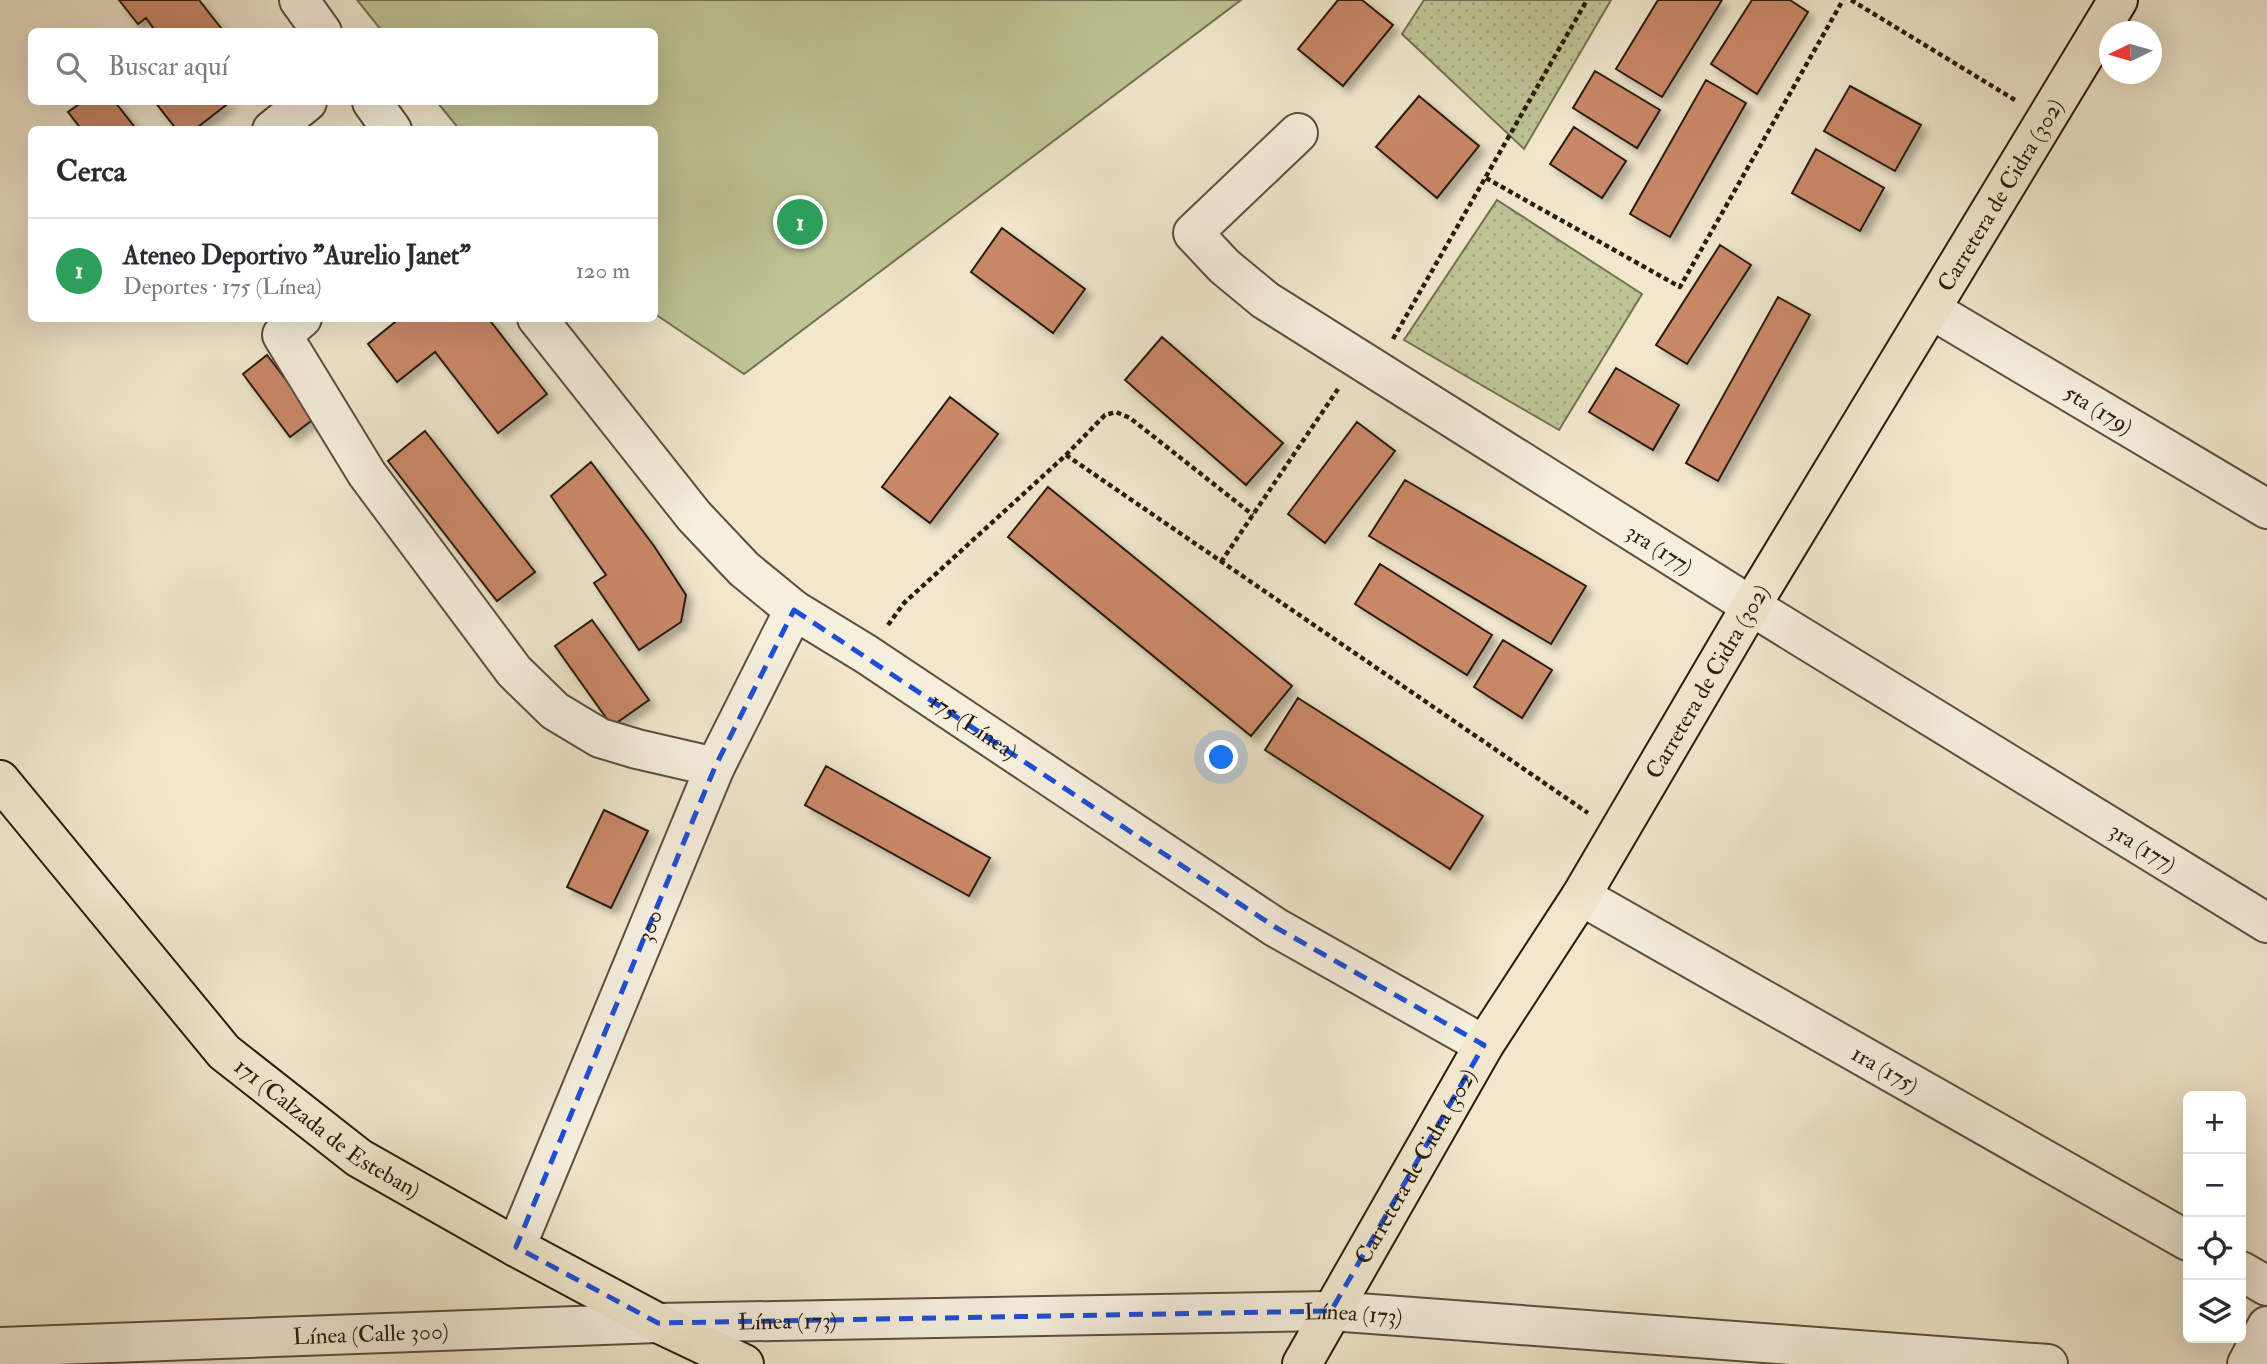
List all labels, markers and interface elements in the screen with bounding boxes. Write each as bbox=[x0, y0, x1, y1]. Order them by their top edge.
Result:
north arrow bbox=[2099, 21, 2162, 84]
search box bbox=[28, 28, 658, 105]
icon: search bbox=[52, 48, 90, 86]
text: Buscar aquí bbox=[108, 51, 228, 83]
street label: Carretera de Cidra (302) bbox=[1931, 93, 2070, 297]
text: Cerca bbox=[56, 153, 126, 190]
pin: 1 bbox=[777, 196, 823, 248]
text: Ateneo Deportivo "Aurelio Janet" bbox=[123, 240, 471, 272]
text: 1 bbox=[75, 256, 83, 285]
text: 120 m bbox=[576, 256, 630, 285]
text: Deportes · 175 (Línea) bbox=[123, 272, 322, 301]
street label: 5ta (179) bbox=[2059, 378, 2138, 441]
street label: 3ra (177) bbox=[1621, 517, 1698, 581]
street label: Carretera de Cidra (302) bbox=[1639, 579, 1776, 784]
street label: 175 (Línea) bbox=[924, 686, 1023, 766]
your location bbox=[1204, 740, 1238, 774]
street label: 3ra (177) bbox=[2104, 816, 2182, 879]
street label: 300 bbox=[630, 905, 669, 946]
street label: 1ra (175) bbox=[1846, 1039, 1924, 1100]
street label: 171 (Calzada de Esteban) bbox=[228, 1052, 425, 1205]
street label: Carretera de Cidra (302) bbox=[1348, 1063, 1483, 1269]
map controls bbox=[2183, 1091, 2246, 1343]
button: + bbox=[2183, 1091, 2246, 1154]
button: − bbox=[2183, 1154, 2246, 1217]
button: locate bbox=[2183, 1217, 2246, 1280]
button: layers bbox=[2183, 1280, 2246, 1343]
street label: Línea (173) bbox=[1304, 1297, 1404, 1331]
street label: Línea (173) bbox=[738, 1306, 837, 1337]
street label: Línea (Calle 300) bbox=[292, 1317, 449, 1351]

